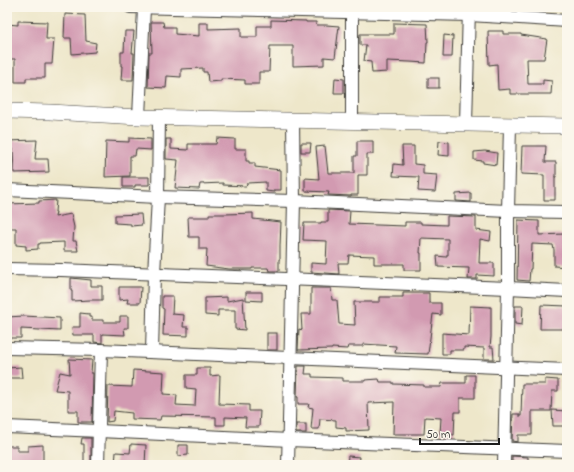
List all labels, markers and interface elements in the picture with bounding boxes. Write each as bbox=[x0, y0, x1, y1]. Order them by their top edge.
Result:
scale bar bbox=[420, 420, 499, 446]
text: 50 m bbox=[426, 426, 450, 444]

